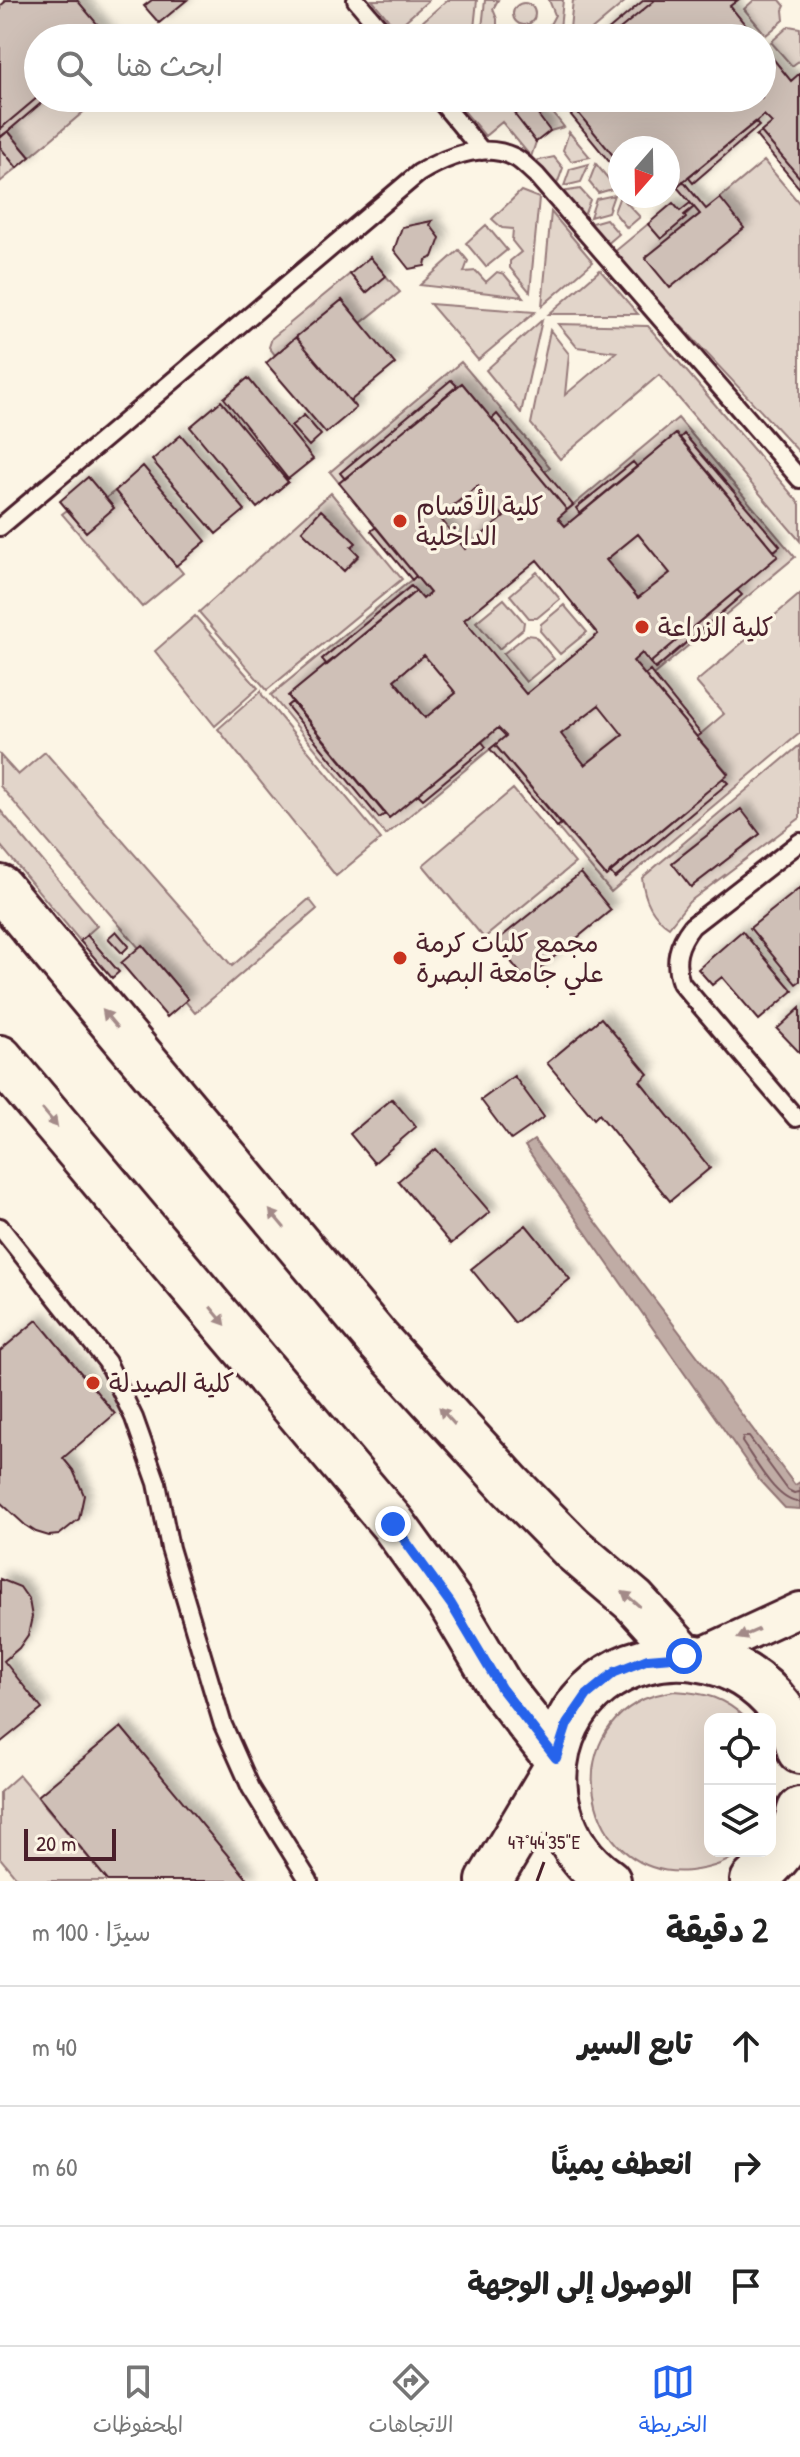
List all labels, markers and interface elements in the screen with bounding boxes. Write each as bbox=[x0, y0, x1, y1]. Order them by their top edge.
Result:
search box bbox=[24, 24, 776, 112]
text: ابحث هنا bbox=[116, 45, 223, 85]
icon: search bbox=[52, 46, 96, 90]
north arrow bbox=[608, 136, 680, 208]
place label: كلية الأقسام الداخلية bbox=[416, 488, 543, 553]
marker: كلية الأقسام الداخلية bbox=[391, 512, 409, 530]
place label: كلية الزراعة bbox=[658, 609, 774, 644]
marker: كلية الزراعة bbox=[633, 618, 651, 636]
place label: مجمع كليات كرمة علي جامعة البصرة bbox=[416, 925, 604, 996]
marker: مجمع كليات كرمة علي جامعة البصرة bbox=[391, 949, 409, 967]
one-way arrow bbox=[102, 1010, 119, 1030]
one-way arrow bbox=[41, 1107, 58, 1127]
one-way arrow bbox=[269, 1209, 286, 1229]
one-way arrow bbox=[209, 1306, 226, 1326]
place label: كلية الصيدلة bbox=[109, 1365, 234, 1400]
marker: كلية الصيدلة bbox=[84, 1374, 102, 1392]
one-way arrow bbox=[438, 1406, 456, 1425]
route end bbox=[375, 1506, 411, 1542]
one-way arrow bbox=[621, 1591, 641, 1608]
one-way arrow bbox=[736, 1627, 760, 1640]
route start bbox=[666, 1638, 702, 1674]
map controls bbox=[704, 1713, 776, 1857]
button: locate bbox=[704, 1713, 776, 1785]
button: layers bbox=[704, 1785, 776, 1857]
scale bar bbox=[24, 1825, 116, 1861]
text: 20 m bbox=[36, 1828, 76, 1858]
text: 47°44'35"E bbox=[508, 1828, 580, 1855]
text: 2 دقيقة bbox=[666, 1907, 768, 1953]
text: سيرًا · 100 m bbox=[32, 1914, 151, 1949]
text: تابع السير bbox=[578, 2023, 692, 2063]
icon: ahead bbox=[724, 2024, 768, 2068]
text: 40 m bbox=[32, 2029, 77, 2064]
text: انعطف يمينًا bbox=[551, 2143, 692, 2183]
icon: right bbox=[724, 2144, 768, 2188]
text: 60 m bbox=[32, 2149, 78, 2184]
text: الوصول إلى الوجهة bbox=[467, 2263, 692, 2303]
icon: arrive bbox=[724, 2264, 768, 2308]
tab: المحفوظات bbox=[93, 2360, 183, 2444]
tab: الاتجاهات bbox=[369, 2360, 453, 2444]
tab: الخريطة bbox=[639, 2360, 707, 2444]

